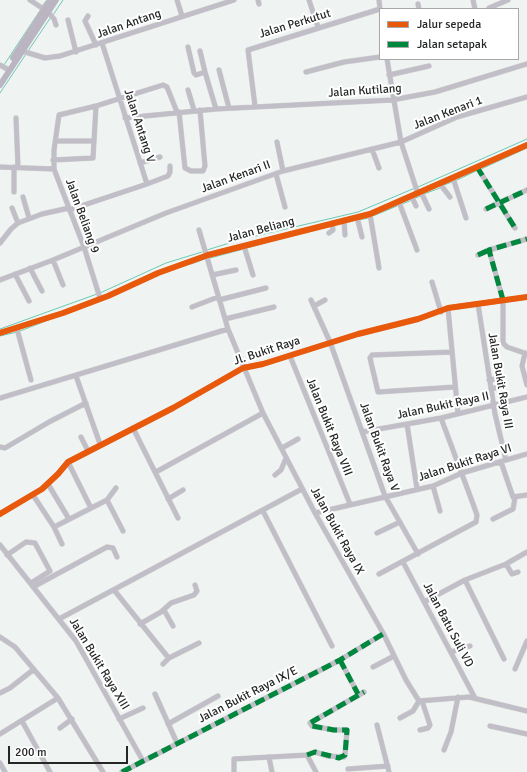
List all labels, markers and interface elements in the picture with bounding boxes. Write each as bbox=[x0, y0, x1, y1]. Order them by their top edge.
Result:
street label: Jalan Antang bbox=[95, 6, 163, 42]
street label: Jalan Perkutut bbox=[257, 6, 333, 42]
legend bbox=[379, 8, 519, 60]
text: Jalur sepeda bbox=[417, 17, 481, 32]
text: Jalan setapak bbox=[417, 37, 487, 52]
street label: Jalan Kutilang bbox=[328, 81, 402, 101]
street label: Jalan Antang V bbox=[120, 87, 158, 165]
street label: Jalan Kenari 1 bbox=[412, 93, 484, 133]
street label: Jalan Kenari II bbox=[199, 158, 273, 196]
street label: Jalan Beliang 9 bbox=[62, 177, 102, 255]
street label: Jalan Beliang bbox=[226, 214, 296, 246]
street label: Jalan Bukit Raya III bbox=[484, 332, 516, 430]
street label: Jl. Bukit Raya bbox=[232, 333, 302, 369]
street label: Jalan Bukit Raya VIII bbox=[303, 376, 355, 478]
street label: Jalan Bukit Raya II bbox=[396, 389, 490, 423]
street label: Jalan Bukit Raya V bbox=[356, 400, 402, 494]
street label: Jalan Bukit Raya VI bbox=[416, 441, 514, 485]
street label: Jalan Bukit Raya IX bbox=[307, 485, 367, 577]
street label: Jalan Batu Suli VD bbox=[420, 580, 476, 670]
street label: Jalan Bukit Raya XIII bbox=[66, 615, 132, 713]
street label: Jalan Bukit Raya IX/E bbox=[196, 664, 300, 726]
scale bar bbox=[10, 738, 130, 764]
text: 200 m bbox=[15, 745, 47, 760]

